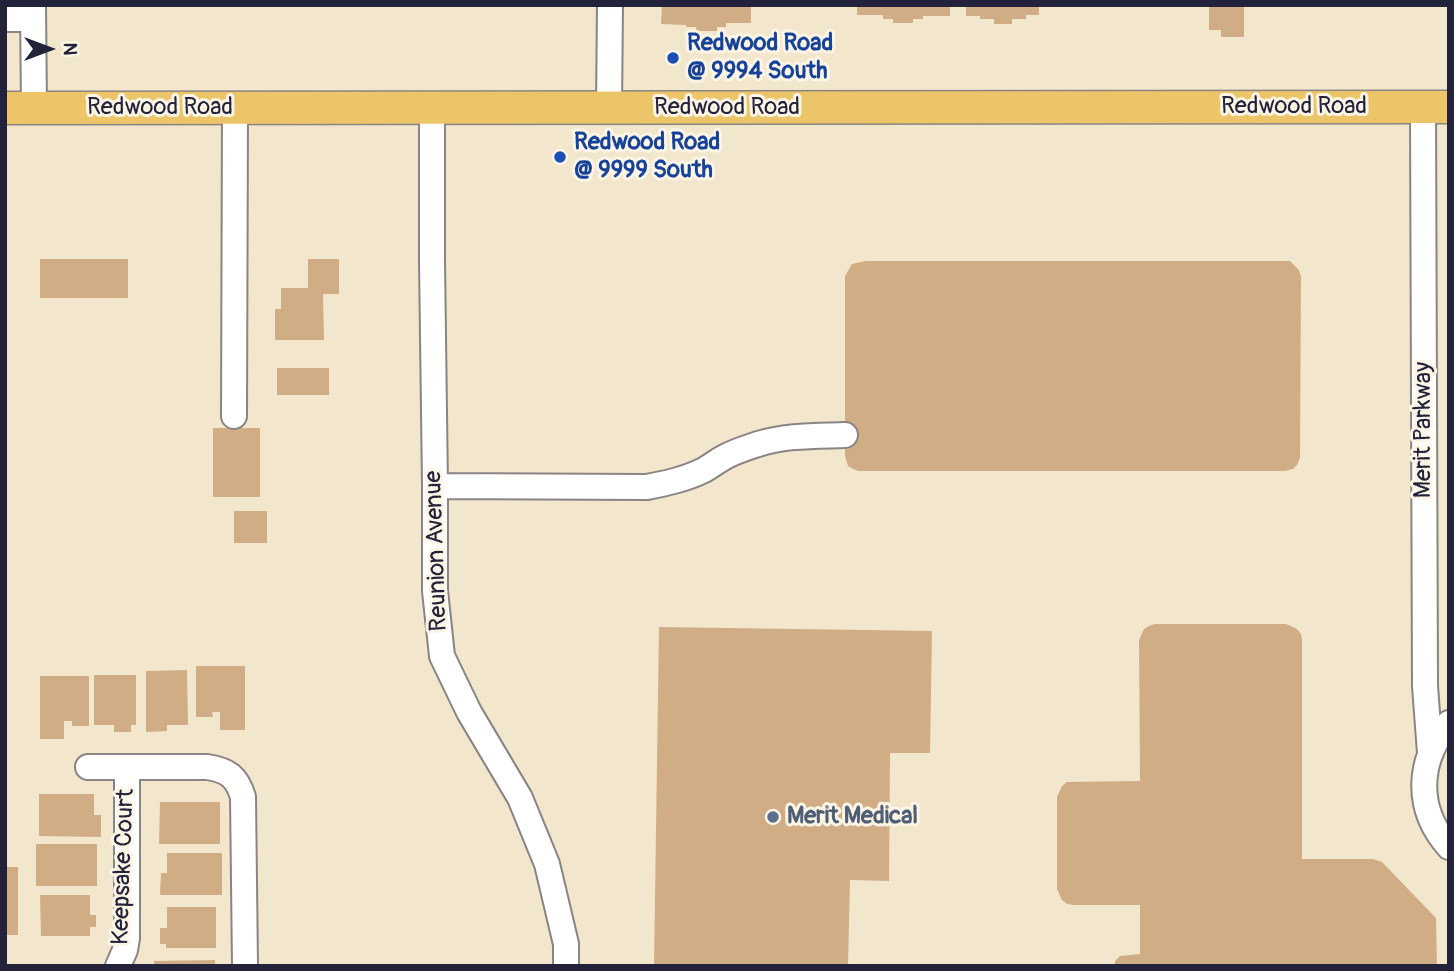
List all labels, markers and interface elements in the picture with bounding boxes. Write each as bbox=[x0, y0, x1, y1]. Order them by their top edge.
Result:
north arrow bbox=[14, 14, 84, 84]
place label: Redwood Road @ 9994 South bbox=[687, 30, 833, 86]
text: N bbox=[58, 43, 82, 55]
marker: Redwood Road @ 9994 South bbox=[665, 50, 681, 66]
street label: Redwood Road bbox=[1221, 93, 1367, 121]
street label: Redwood Road bbox=[87, 94, 233, 122]
street label: Redwood Road bbox=[654, 94, 800, 122]
place label: Redwood Road @ 9999 South bbox=[574, 129, 720, 185]
marker: Redwood Road @ 9999 South bbox=[552, 149, 568, 165]
street label: Merit Parkway bbox=[1410, 362, 1438, 498]
street label: Reunion Avenue bbox=[420, 470, 454, 632]
street label: Keepsake Court bbox=[107, 788, 141, 946]
place label: Merit Medical bbox=[787, 803, 918, 831]
marker: Merit Medical bbox=[765, 809, 781, 825]

